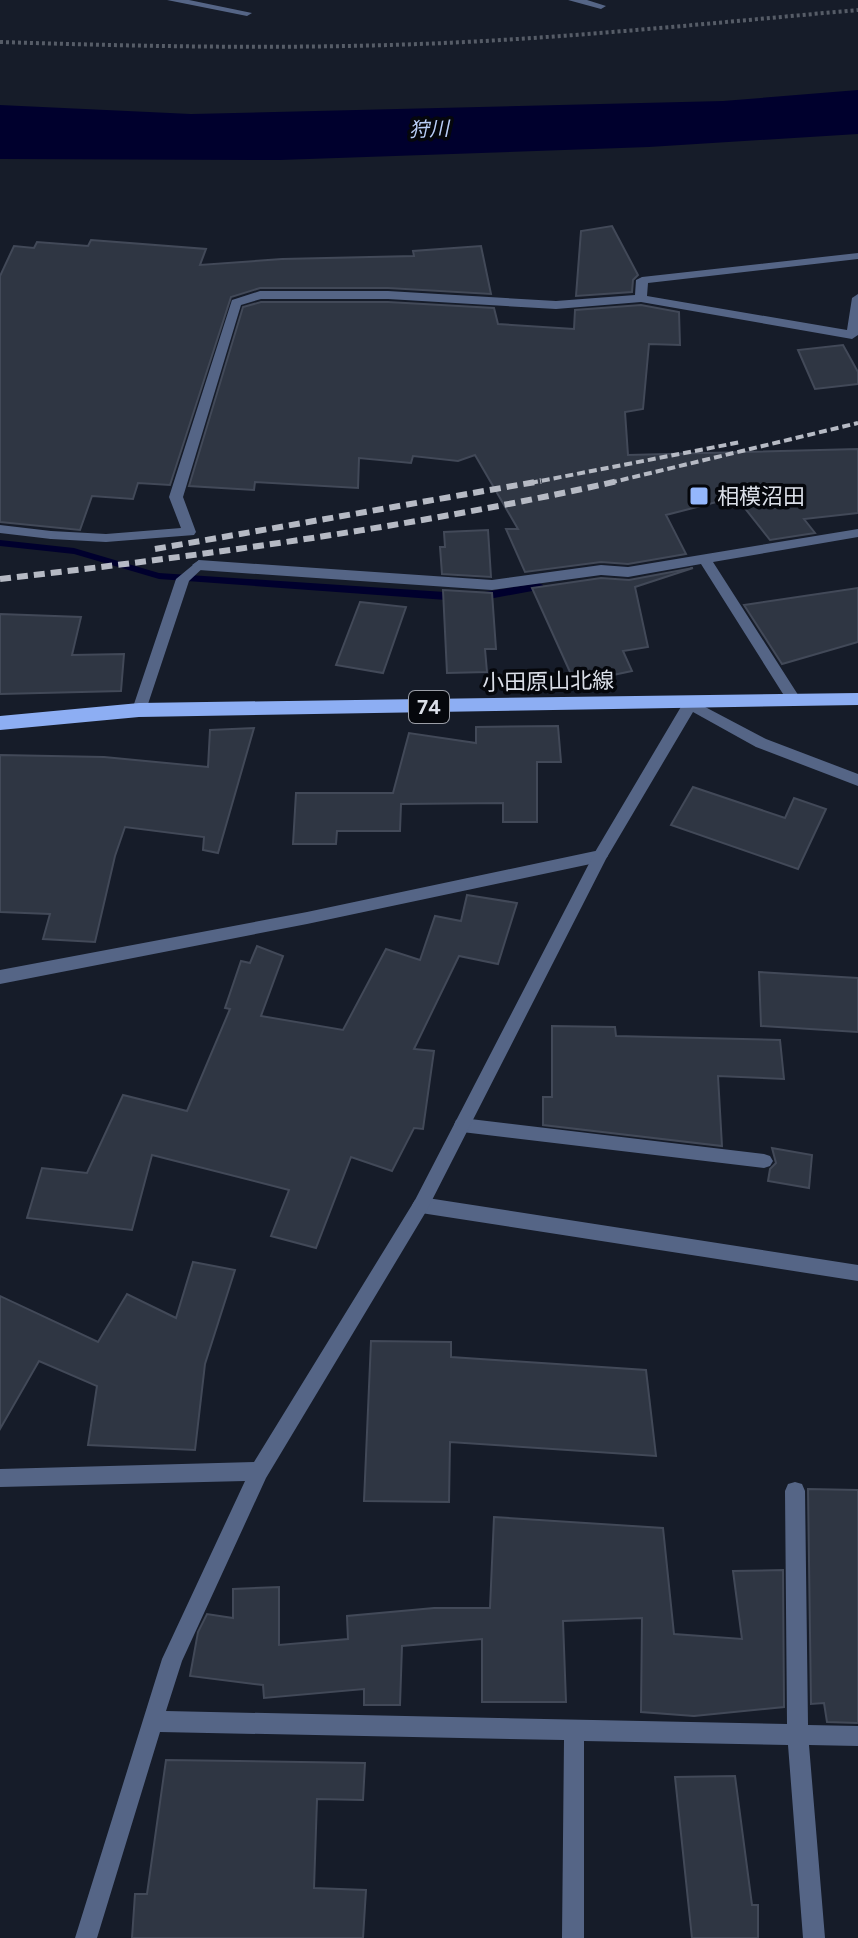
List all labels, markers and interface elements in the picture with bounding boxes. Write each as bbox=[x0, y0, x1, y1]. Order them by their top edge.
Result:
water label: 狩川 bbox=[409, 116, 451, 142]
place label: 相模沼田 bbox=[717, 483, 805, 510]
marker: 相模沼田 bbox=[688, 485, 710, 507]
street label: 小田原山北線 bbox=[482, 667, 614, 696]
road number: 74 bbox=[409, 691, 449, 723]

